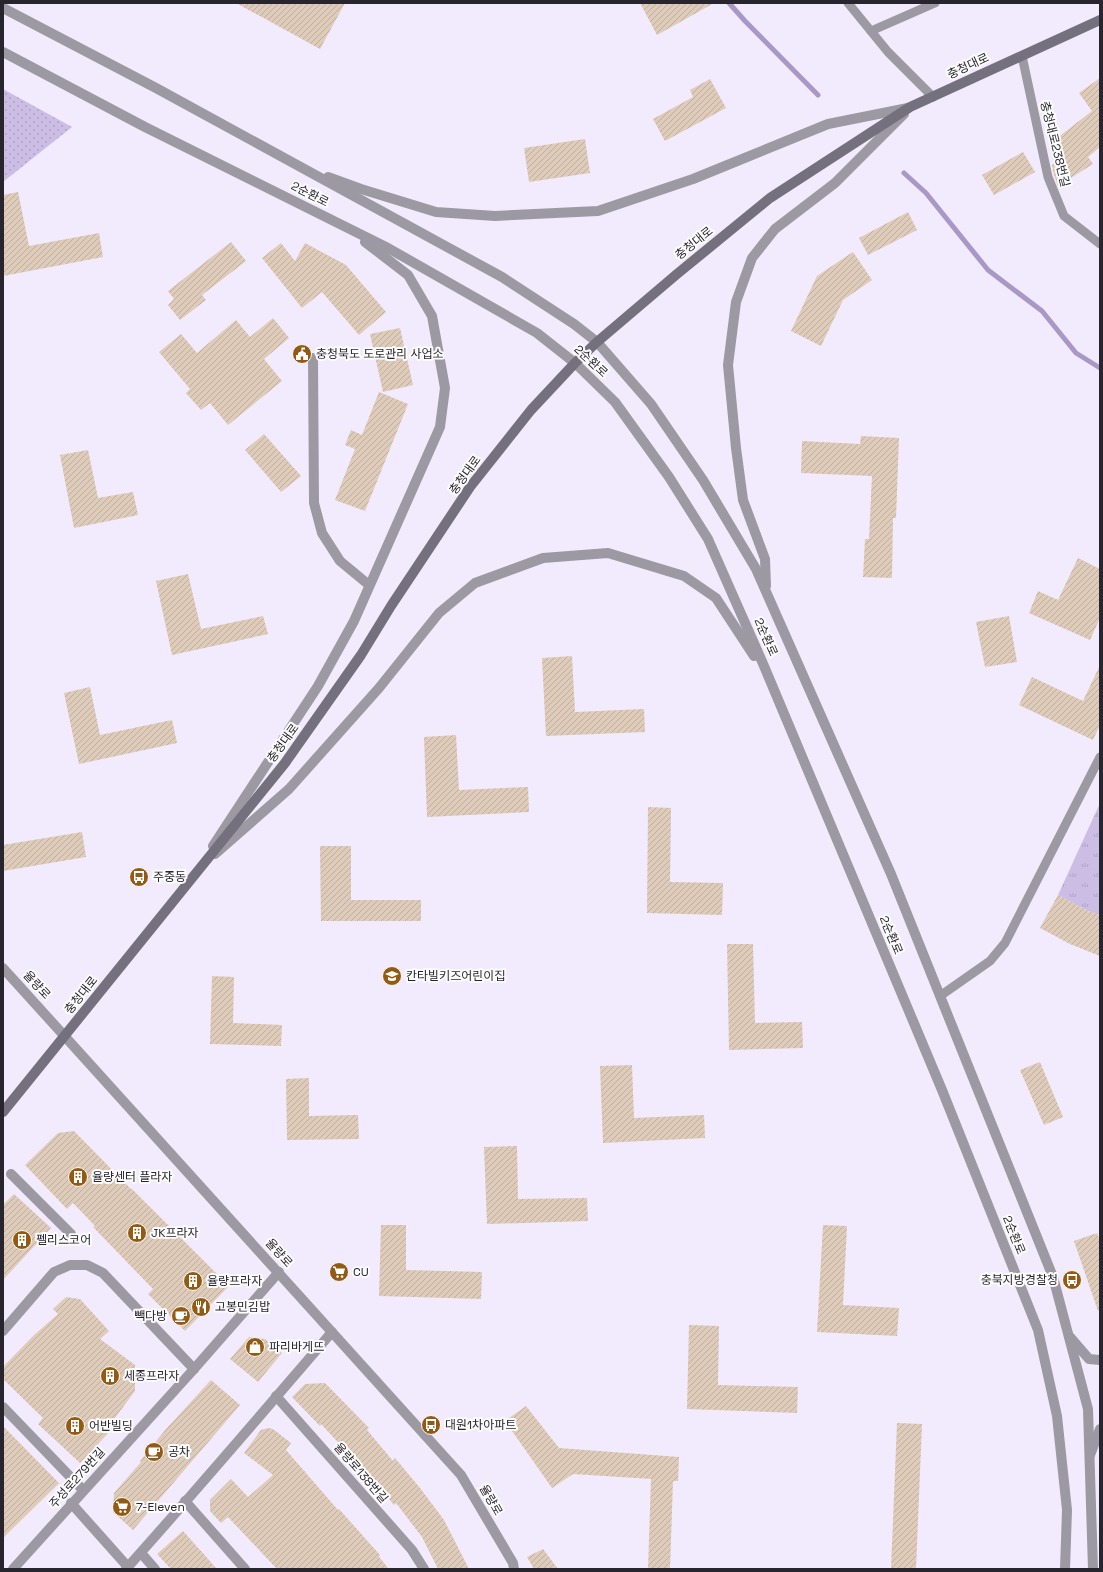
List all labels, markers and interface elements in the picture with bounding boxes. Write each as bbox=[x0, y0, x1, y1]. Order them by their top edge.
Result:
street label: 충청대로 bbox=[945, 49, 991, 83]
street label: 충청대로238번길 bbox=[1037, 99, 1073, 189]
street label: 2순환로 bbox=[288, 178, 332, 210]
street label: 충청대로 bbox=[672, 223, 716, 263]
street label: 2순환로 bbox=[571, 341, 611, 381]
public building icon: 충청북도 도로관리 사업소 bbox=[291, 343, 313, 365]
place label: 충청북도 도로관리 사업소 bbox=[316, 346, 444, 362]
street label: 충청대로 bbox=[446, 452, 484, 498]
street label: 2순환로 bbox=[750, 615, 782, 659]
street label: 충청대로 bbox=[264, 720, 302, 766]
bus stop icon: 주중동 bbox=[128, 866, 150, 888]
place label: 주중동 bbox=[153, 869, 186, 885]
street label: 2순환로 bbox=[876, 913, 906, 957]
school or university icon: 칸타빌키즈어린이집 bbox=[381, 965, 403, 987]
street label: 율량로 bbox=[20, 967, 54, 1003]
place label: 칸타빌키즈어린이집 bbox=[406, 968, 505, 984]
street label: 충청대로 bbox=[61, 973, 101, 1017]
building icon: 율량센터 플라자 bbox=[67, 1166, 89, 1188]
place label: 율량센터 플라자 bbox=[92, 1169, 172, 1185]
street label: 2순환로 bbox=[999, 1213, 1029, 1257]
building icon: JK프라자 bbox=[126, 1222, 148, 1244]
place label: JK프라자 bbox=[151, 1225, 199, 1241]
building icon: 펠리스코어 bbox=[11, 1229, 33, 1251]
place label: 펠리스코어 bbox=[36, 1232, 91, 1248]
street label: 율량로 bbox=[262, 1235, 296, 1271]
supermarket icon: CU bbox=[328, 1261, 350, 1283]
place label: CU bbox=[353, 1264, 369, 1280]
bus stop icon: 충북지방경찰청 bbox=[1061, 1269, 1083, 1291]
building icon: 율량프라자 bbox=[182, 1270, 204, 1292]
place label: 충북지방경찰청 bbox=[981, 1272, 1058, 1288]
place label: 율량프라자 bbox=[207, 1273, 262, 1289]
restaurant icon: 고봉민김밥 bbox=[190, 1296, 212, 1318]
place label: 고봉민김밥 bbox=[215, 1299, 270, 1315]
cafe icon: 빽다방 bbox=[170, 1305, 192, 1327]
place label: 빽다방 bbox=[134, 1308, 167, 1324]
shop icon: 파리바게뜨 bbox=[244, 1336, 266, 1358]
place label: 파리바게뜨 bbox=[269, 1339, 324, 1355]
building icon: 세종프라자 bbox=[99, 1365, 121, 1387]
place label: 세종프라자 bbox=[124, 1368, 179, 1384]
bus stop icon: 대원1차아파트 bbox=[420, 1414, 442, 1436]
building icon: 어반빌딩 bbox=[64, 1415, 86, 1437]
place label: 대원1차아파트 bbox=[445, 1417, 516, 1433]
place label: 어반빌딩 bbox=[89, 1418, 133, 1434]
street label: 율량로138번길 bbox=[330, 1439, 392, 1507]
cafe icon: 공차 bbox=[143, 1441, 165, 1463]
street label: 주성로279번길 bbox=[45, 1444, 109, 1512]
place label: 공차 bbox=[168, 1444, 190, 1460]
street label: 율량로 bbox=[476, 1482, 506, 1518]
supermarket icon: 7-Eleven bbox=[111, 1496, 133, 1518]
place label: 7-Eleven bbox=[136, 1499, 185, 1515]

